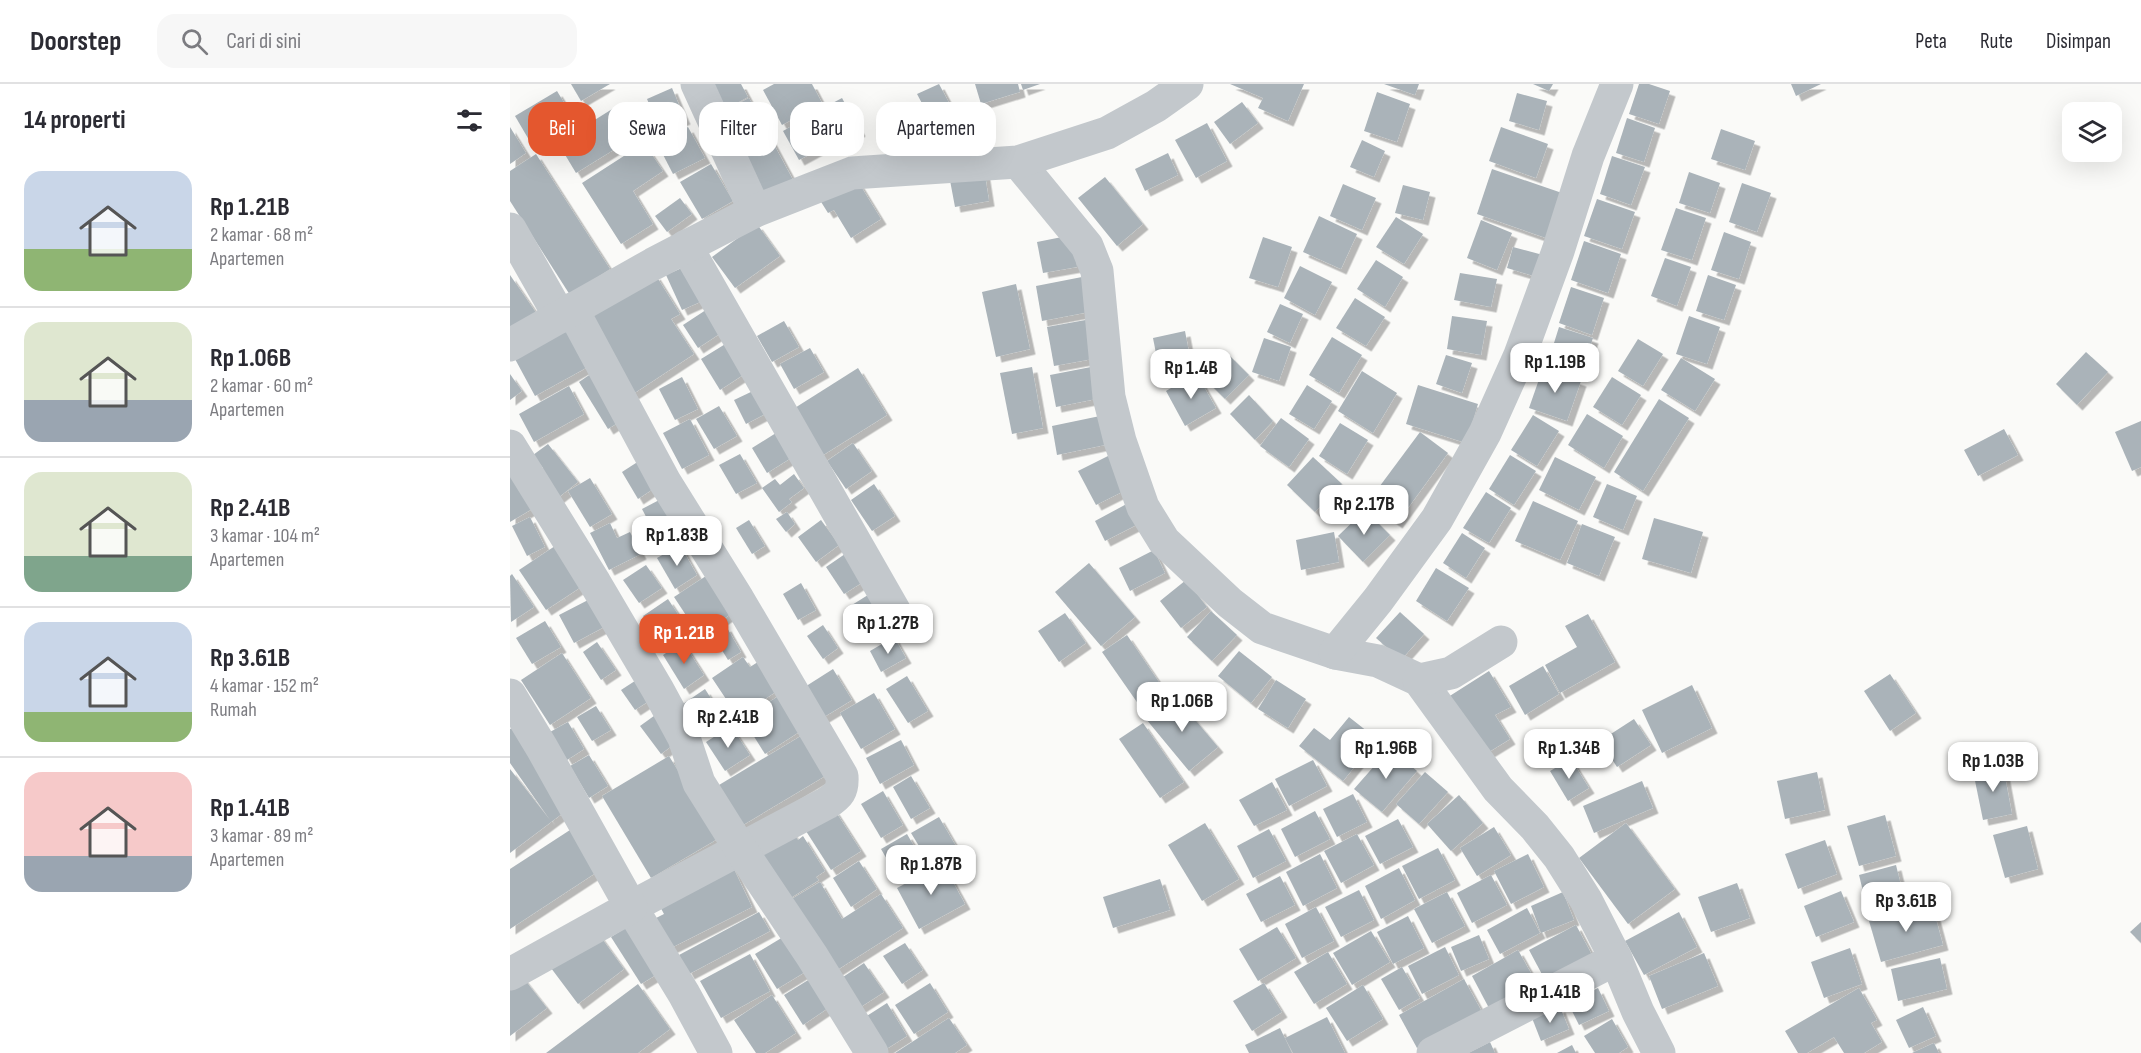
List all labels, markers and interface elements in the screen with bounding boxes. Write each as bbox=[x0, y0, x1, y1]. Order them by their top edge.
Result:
search box bbox=[157, 14, 577, 68]
text: Doorstep bbox=[30, 25, 121, 58]
icon: search bbox=[178, 25, 211, 58]
text: Cari di sini bbox=[226, 28, 301, 55]
text: Peta bbox=[1915, 29, 1947, 54]
text: Rute bbox=[1980, 29, 2013, 54]
text: Disimpan bbox=[2046, 29, 2111, 54]
chip: Beli bbox=[528, 102, 596, 156]
chip: Sewa bbox=[608, 102, 687, 156]
chip: Filter bbox=[699, 102, 778, 156]
chip: Baru bbox=[790, 102, 864, 156]
chip: Apartemen bbox=[876, 102, 996, 156]
map controls bbox=[2062, 102, 2122, 162]
button: layers bbox=[2062, 102, 2122, 162]
icon: filters bbox=[453, 104, 486, 137]
text: 14 properti bbox=[24, 105, 126, 136]
text: Rp 1.21B bbox=[210, 192, 290, 223]
icon: home bbox=[72, 195, 144, 267]
text: 2 kamar · 68 m² bbox=[210, 223, 313, 247]
text: Apartemen bbox=[210, 247, 284, 271]
text: Rp 1.06B bbox=[210, 343, 291, 374]
pin: Rp 1.19B bbox=[1493, 343, 1617, 394]
icon: home bbox=[72, 346, 144, 418]
pin: Rp 1.4B bbox=[1136, 349, 1246, 400]
text: Rp 1.19B bbox=[1524, 350, 1586, 374]
text: Rp 1.4B bbox=[1164, 356, 1218, 380]
text: 2 kamar · 60 m² bbox=[210, 374, 313, 398]
text: Apartemen bbox=[210, 398, 284, 422]
pin: Rp 2.17B bbox=[1302, 485, 1426, 536]
text: Rp 2.17B bbox=[1333, 492, 1395, 516]
text: Rp 2.41B bbox=[210, 493, 290, 524]
icon: home bbox=[72, 496, 144, 568]
pin: Rp 1.83B bbox=[615, 516, 739, 567]
text: Rp 1.83B bbox=[646, 523, 708, 547]
text: 3 kamar · 104 m² bbox=[210, 524, 320, 548]
text: Apartemen bbox=[210, 548, 284, 572]
pin: Rp 1.27B bbox=[826, 604, 950, 655]
text: Rp 1.27B bbox=[857, 611, 919, 635]
pin: Rp 1.21B bbox=[622, 614, 746, 665]
text: Rp 1.21B bbox=[653, 621, 715, 645]
text: Rp 3.61B bbox=[210, 643, 290, 674]
icon: home bbox=[72, 646, 144, 718]
text: 4 kamar · 152 m² bbox=[210, 674, 319, 698]
pin: Rp 1.06B bbox=[1120, 682, 1244, 733]
text: Rp 1.06B bbox=[1151, 689, 1213, 713]
text: Rumah bbox=[210, 698, 257, 722]
pin: Rp 2.41B bbox=[666, 698, 790, 749]
text: Rp 2.41B bbox=[697, 705, 759, 729]
pin: Rp 1.96B bbox=[1324, 729, 1448, 780]
pin: Rp 1.34B bbox=[1507, 729, 1631, 780]
text: Rp 1.96B bbox=[1355, 736, 1417, 760]
text: Rp 1.34B bbox=[1538, 736, 1600, 760]
pin: Rp 1.03B bbox=[1931, 742, 2055, 793]
text: Rp 1.03B bbox=[1962, 749, 2024, 773]
text: Rp 1.41B bbox=[210, 793, 290, 824]
icon: home bbox=[72, 796, 144, 868]
text: 3 kamar · 89 m² bbox=[210, 824, 313, 848]
pin: Rp 1.87B bbox=[869, 845, 993, 896]
text: Apartemen bbox=[210, 848, 284, 872]
text: Rp 1.87B bbox=[900, 852, 962, 876]
pin: Rp 3.61B bbox=[1844, 882, 1968, 933]
text: Rp 3.61B bbox=[1875, 889, 1937, 913]
pin: Rp 1.41B bbox=[1488, 973, 1612, 1024]
text: Rp 1.41B bbox=[1519, 980, 1581, 1004]

